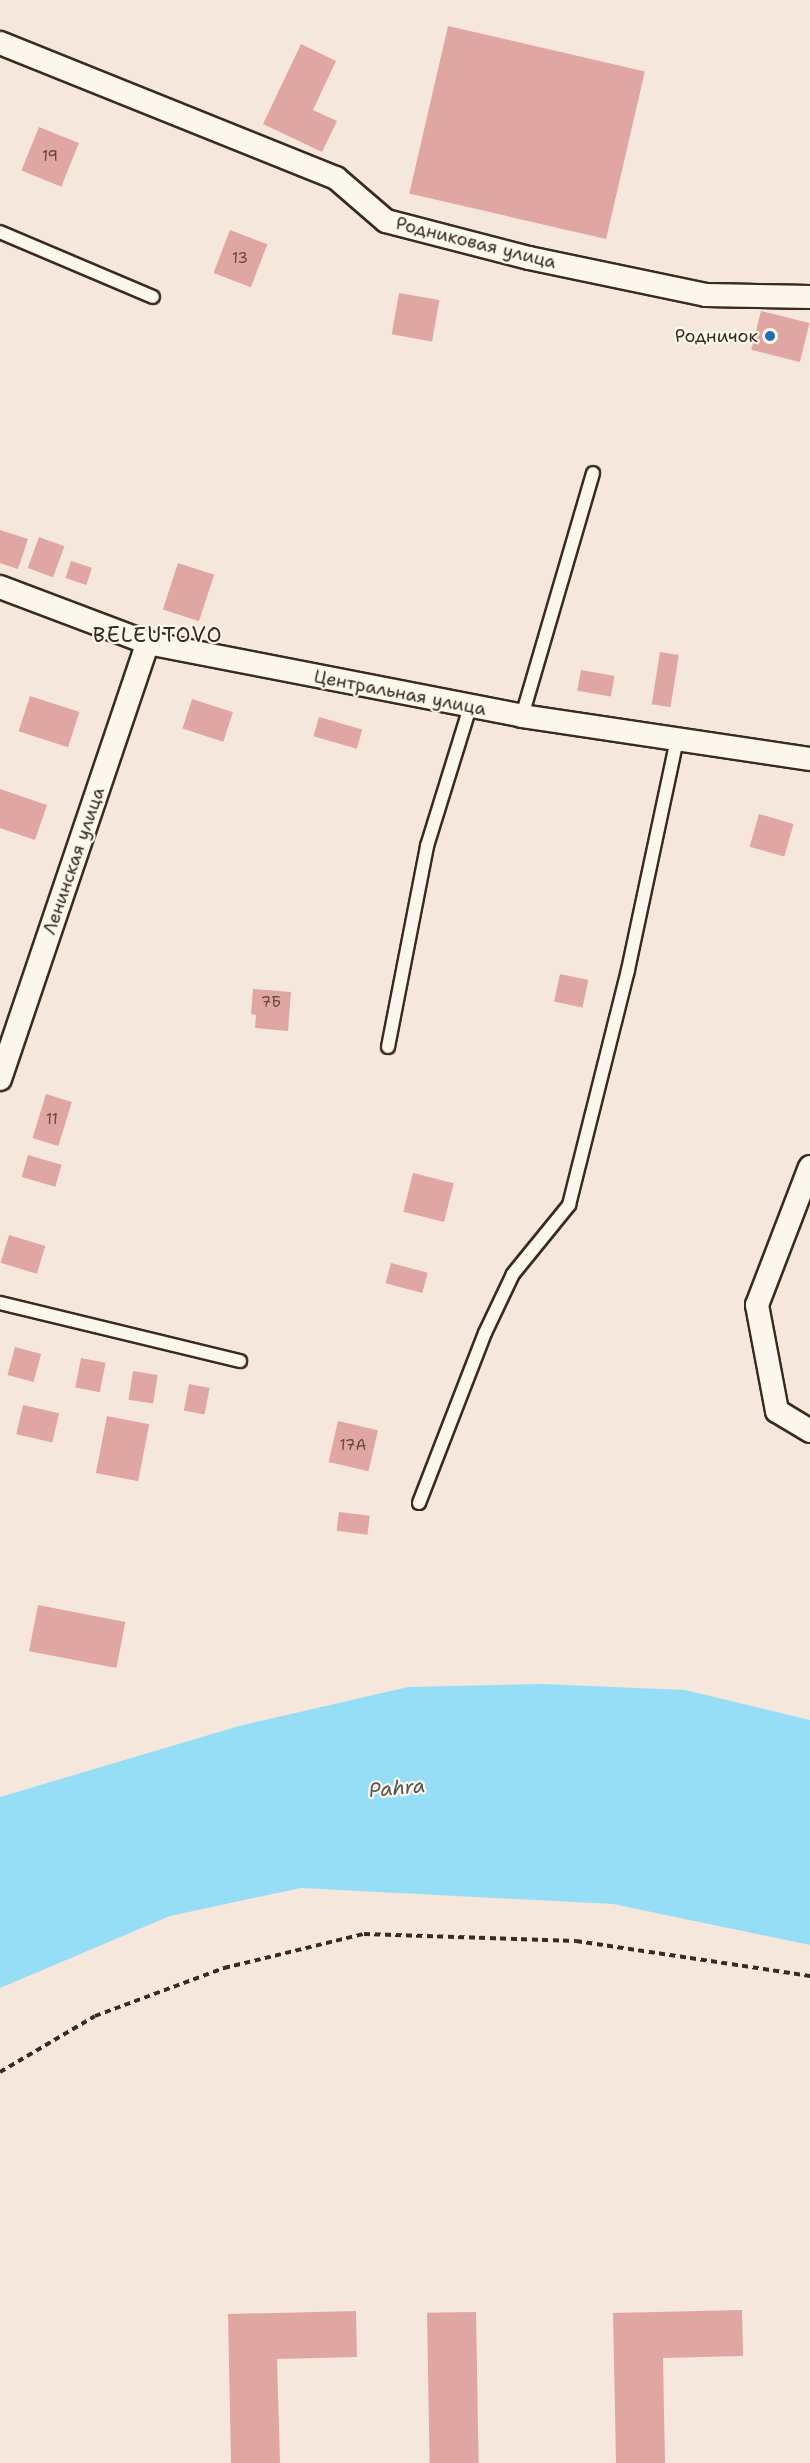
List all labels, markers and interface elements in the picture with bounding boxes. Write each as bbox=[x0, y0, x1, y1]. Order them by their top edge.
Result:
house number: 19 bbox=[42, 148, 58, 166]
street label: Родниковая улица bbox=[393, 213, 559, 273]
house number: 13 bbox=[232, 250, 248, 268]
place label: Родничок bbox=[675, 325, 758, 347]
marker: Родничок bbox=[763, 329, 777, 343]
district label: BELEUTOVO bbox=[93, 622, 223, 648]
street label: Центральная улица bbox=[312, 666, 488, 720]
street label: Ленинская улица bbox=[39, 785, 109, 937]
house number: 7Б bbox=[261, 994, 281, 1012]
house number: 11 bbox=[46, 1111, 58, 1129]
house number: 17А bbox=[340, 1437, 366, 1455]
water label: Pahra bbox=[368, 1774, 426, 1802]

